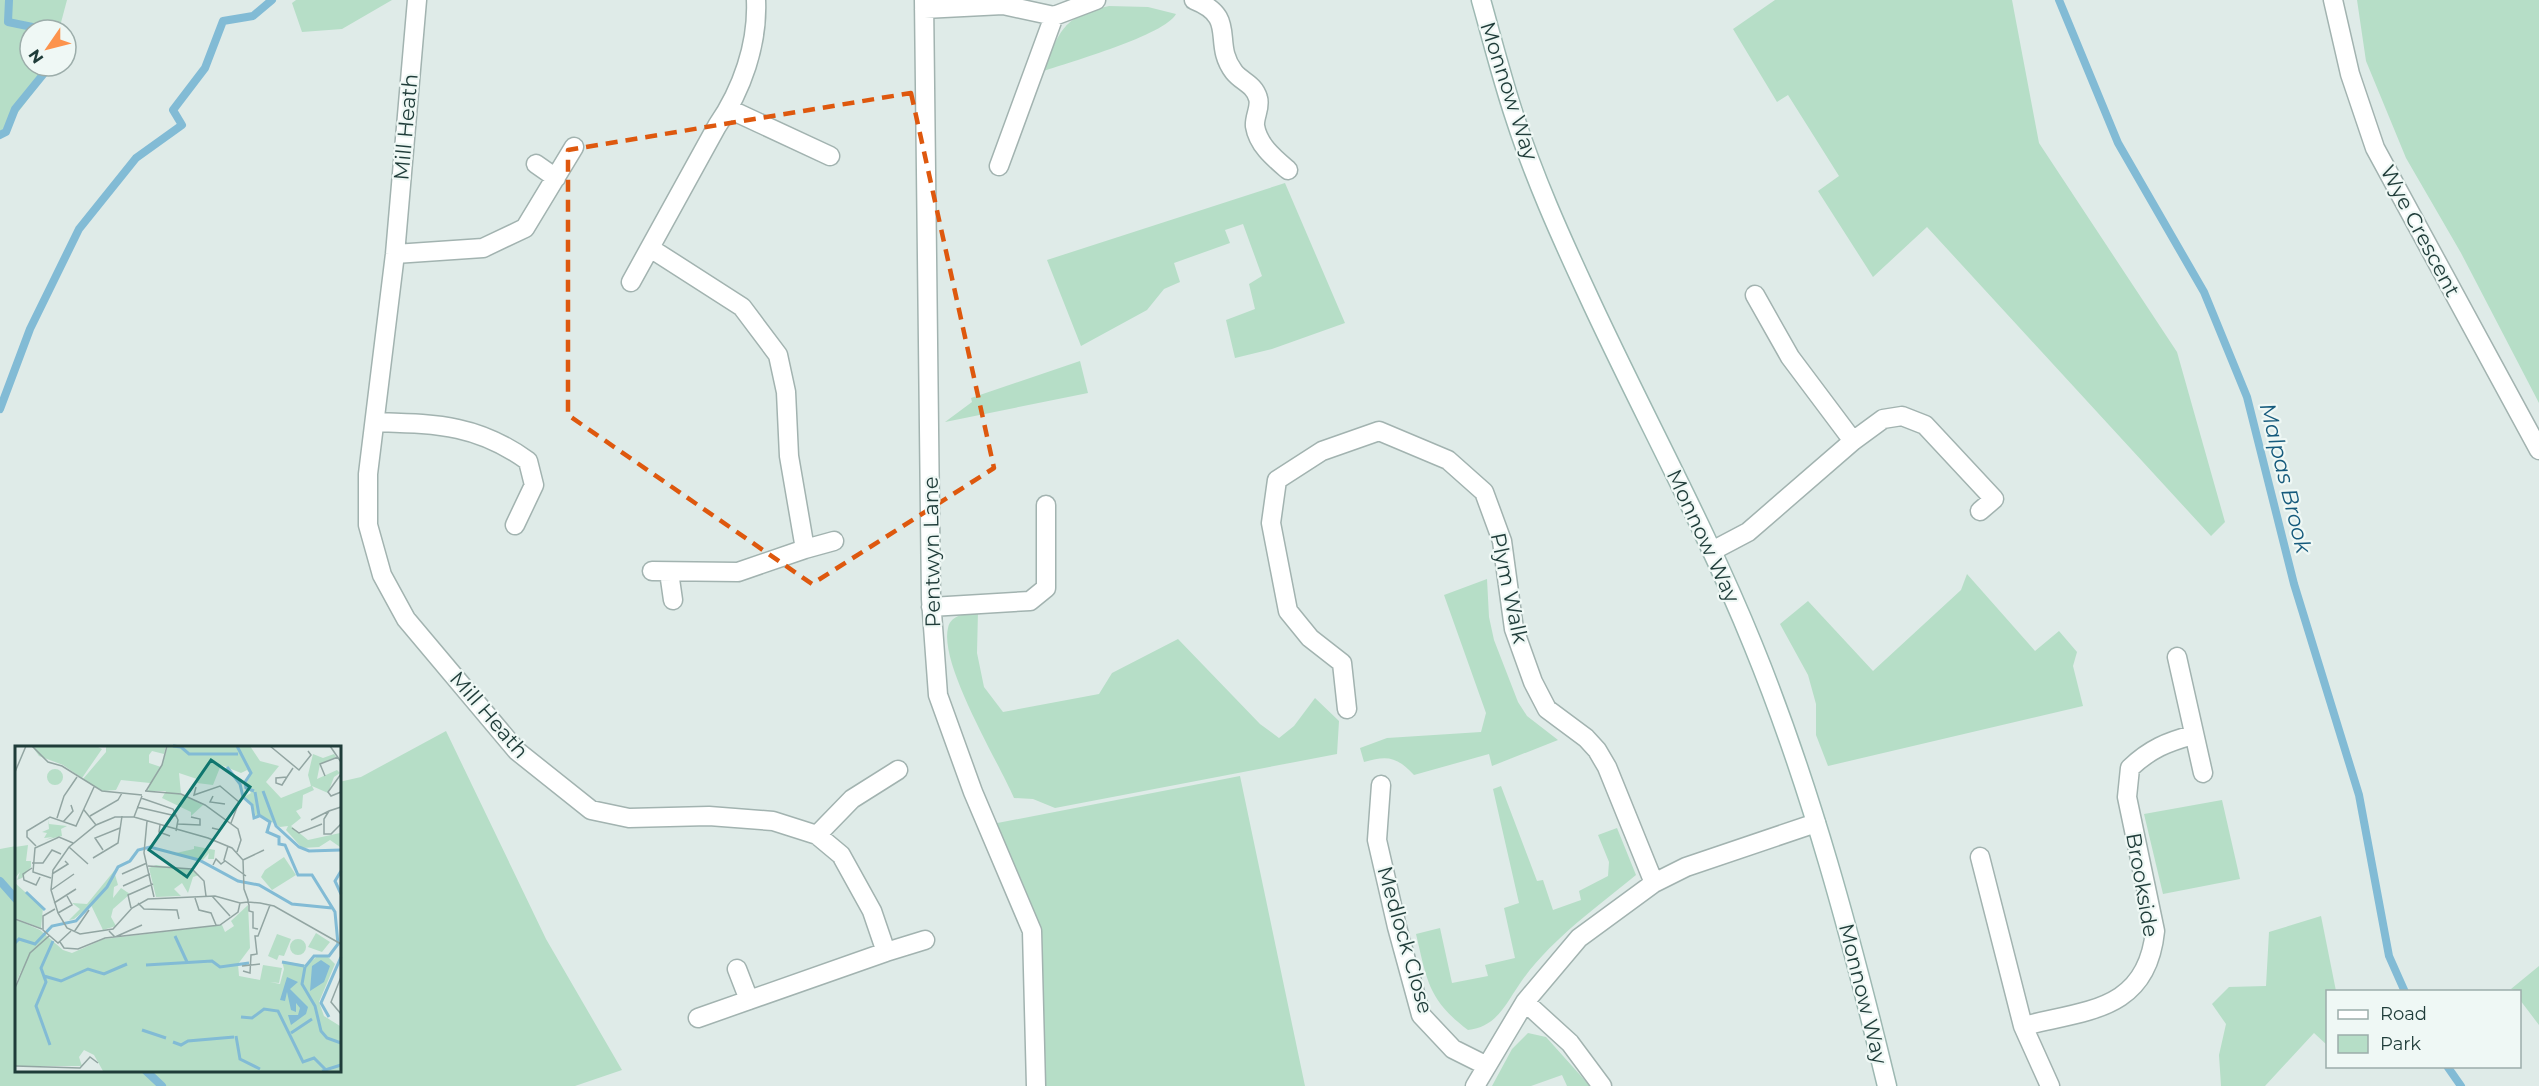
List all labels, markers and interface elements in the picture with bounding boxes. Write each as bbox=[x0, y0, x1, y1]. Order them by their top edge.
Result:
north arrow bbox=[18, 18, 78, 78]
street label: Monnow Way bbox=[1475, 19, 1544, 164]
text: N bbox=[25, 46, 48, 67]
street label: Mill Heath bbox=[388, 73, 423, 181]
street label: Wye Crescent bbox=[2375, 161, 2466, 301]
water label: Malpas Brook bbox=[2254, 400, 2317, 557]
street label: Monnow Way bbox=[1662, 465, 1745, 607]
street label: Pentwyn Lane bbox=[918, 476, 945, 628]
street label: Plym Walk bbox=[1486, 530, 1534, 646]
street label: Mill Heath bbox=[445, 666, 534, 763]
inset map bbox=[15, 746, 340, 1071]
street label: Brookside bbox=[2121, 831, 2164, 939]
street label: Medlock Close bbox=[1372, 863, 1438, 1016]
street label: Monnow Way bbox=[1834, 921, 1893, 1067]
legend bbox=[2326, 990, 2521, 1068]
text: Road bbox=[2380, 1003, 2427, 1025]
text: Park bbox=[2380, 1033, 2421, 1055]

